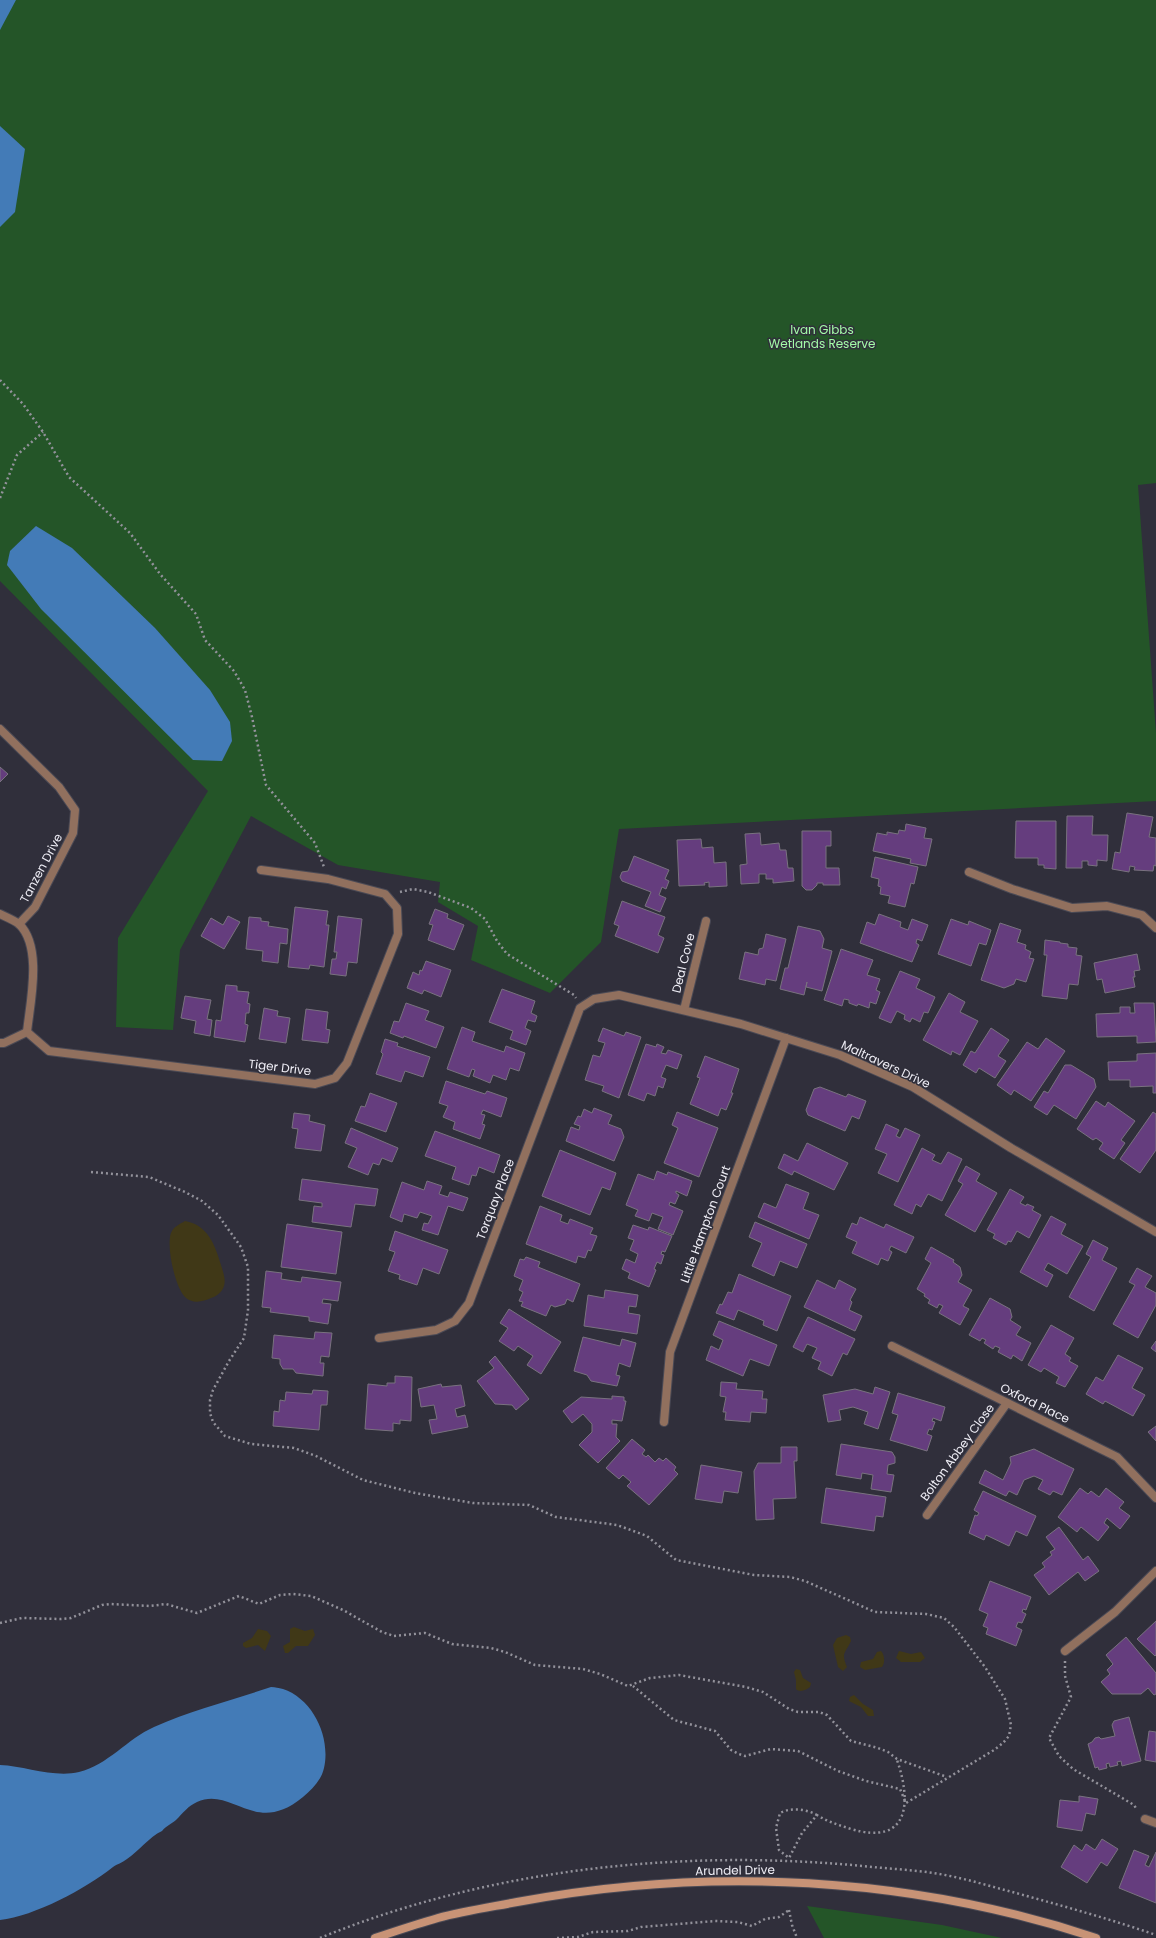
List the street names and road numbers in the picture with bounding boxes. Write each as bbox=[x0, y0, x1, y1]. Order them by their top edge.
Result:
street label: Tanzen Drive bbox=[16, 830, 66, 906]
street label: Deal Cove bbox=[667, 931, 699, 995]
street label: Maltravers Drive bbox=[839, 1036, 933, 1092]
street label: Tiger Drive bbox=[248, 1055, 312, 1079]
street label: Torquay Place bbox=[472, 1156, 518, 1242]
street label: Little Hampton Court bbox=[676, 1163, 734, 1285]
street label: Oxford Place bbox=[997, 1379, 1073, 1427]
street label: Bolton Abbey Close bbox=[916, 1400, 998, 1504]
street label: Arundel Drive bbox=[695, 1861, 775, 1879]

